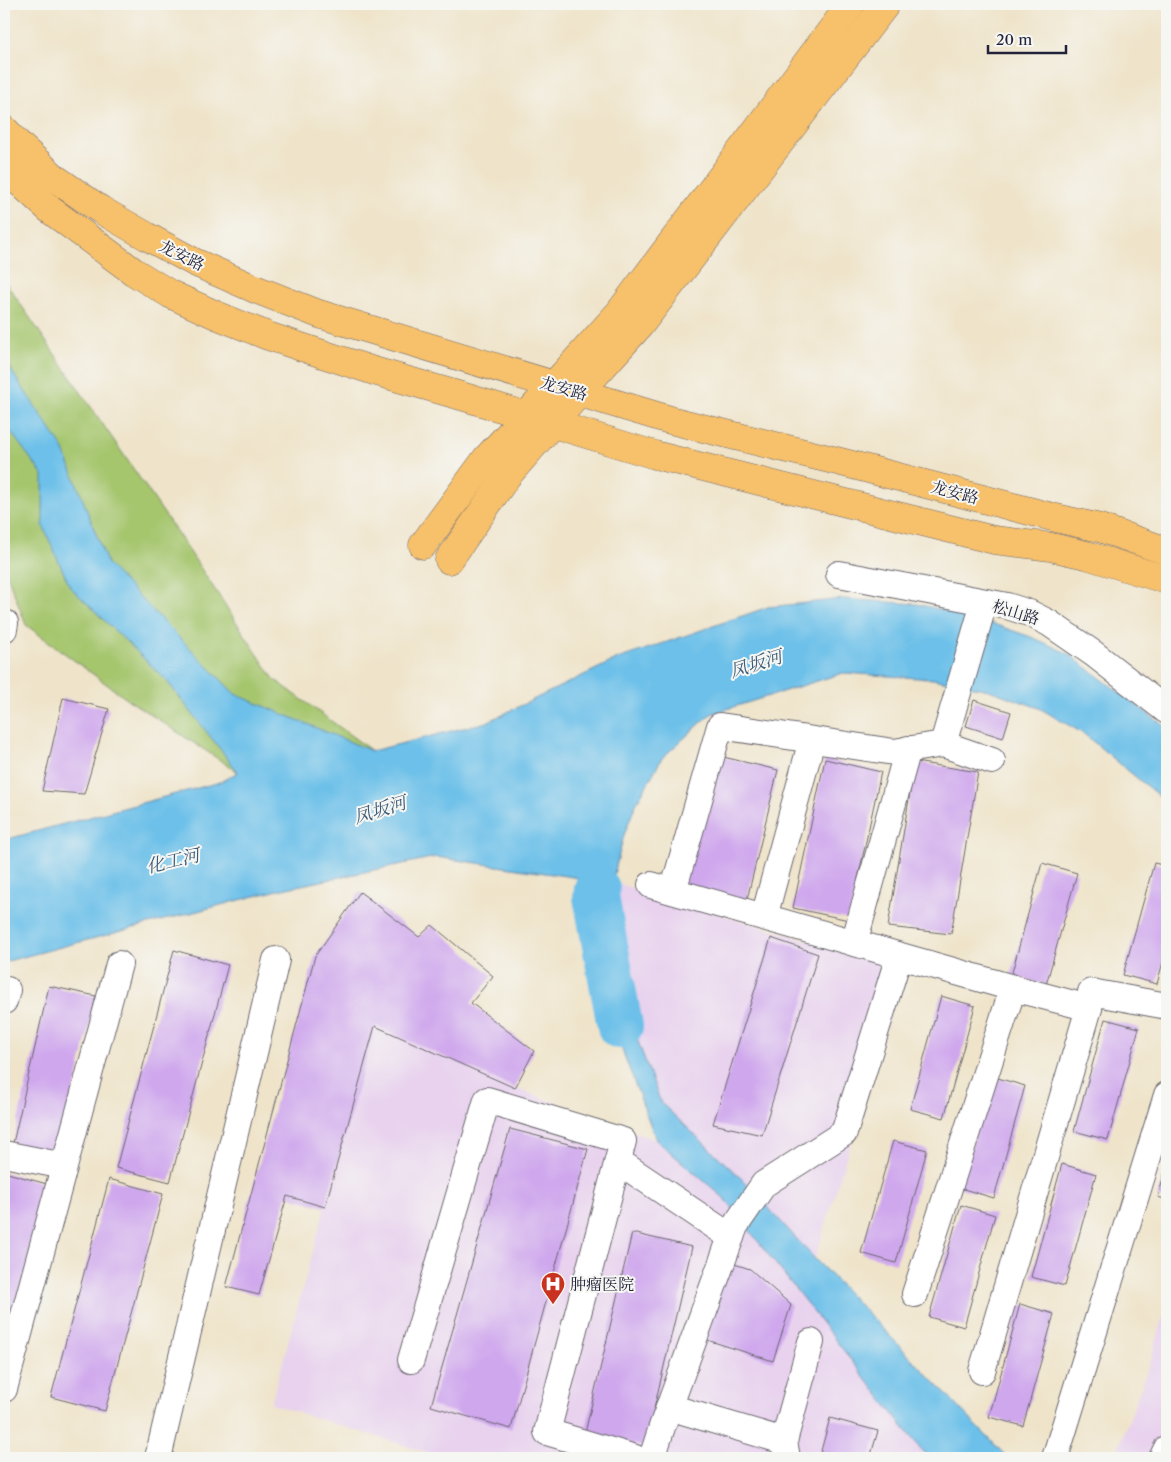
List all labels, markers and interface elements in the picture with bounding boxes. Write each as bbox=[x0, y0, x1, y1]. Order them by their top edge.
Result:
scale bar bbox=[988, 22, 1066, 54]
text: 20 m bbox=[996, 30, 1032, 49]
street label: 龙安路 bbox=[156, 235, 208, 275]
street label: 龙安路 bbox=[538, 372, 590, 404]
street label: 龙安路 bbox=[929, 476, 981, 508]
street label: 松山路 bbox=[990, 595, 1042, 629]
water label: 凤坂河 bbox=[727, 645, 788, 682]
water label: 凤坂河 bbox=[351, 791, 412, 828]
water label: 化工河 bbox=[144, 844, 205, 878]
hospital icon: 肿瘤医院 bbox=[540, 1271, 566, 1305]
place label: 肿瘤医院 bbox=[570, 1274, 634, 1294]

